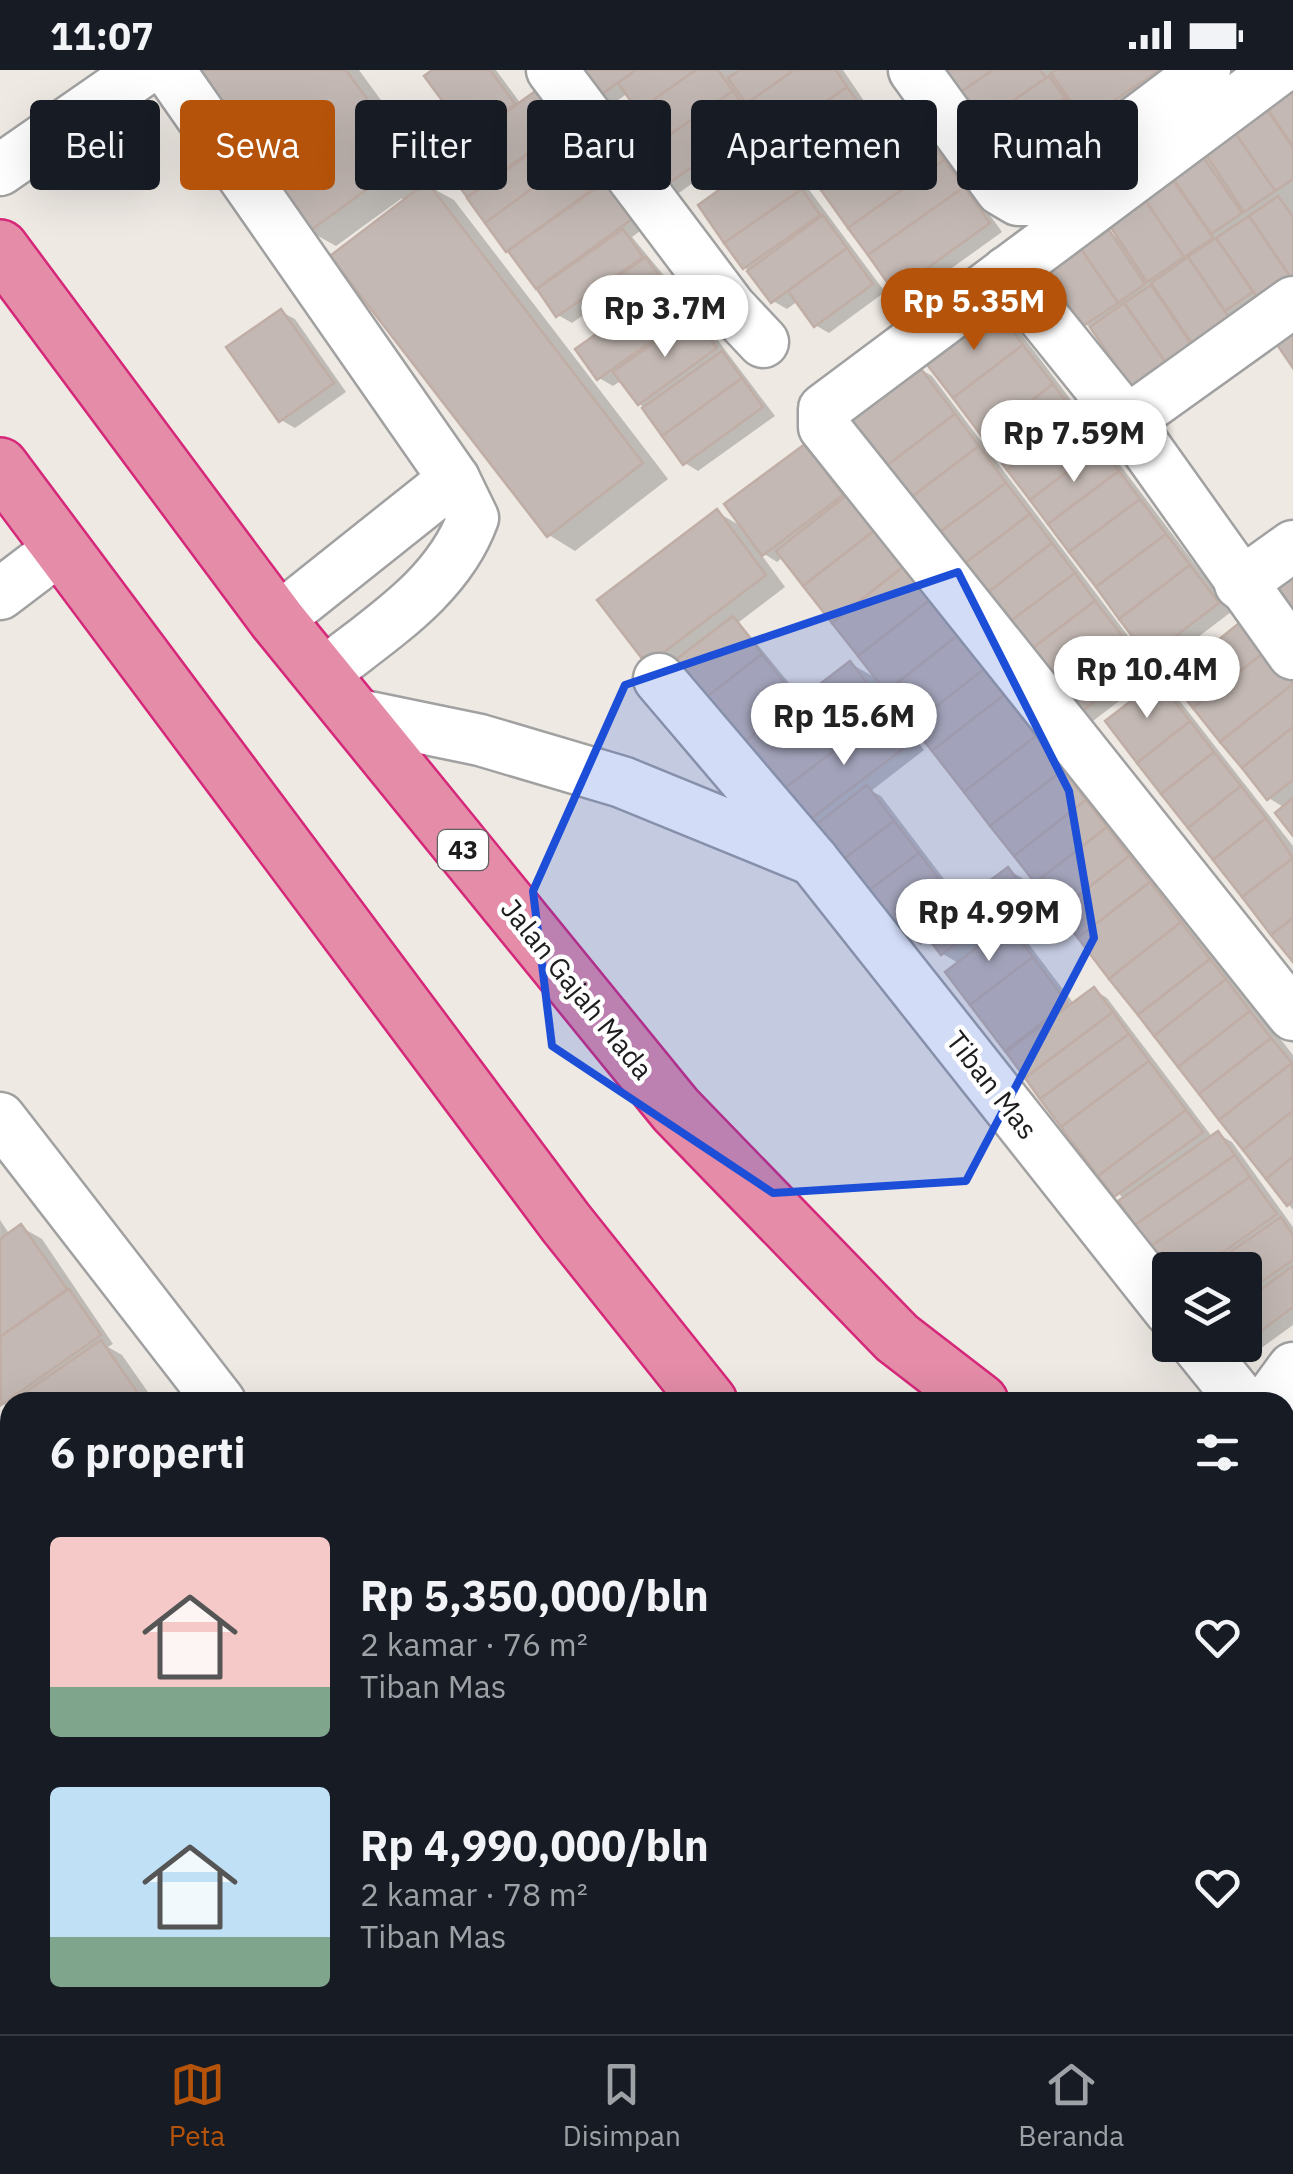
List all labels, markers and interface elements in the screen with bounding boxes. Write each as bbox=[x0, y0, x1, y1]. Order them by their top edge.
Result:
text: 11:07 bbox=[50, 11, 154, 60]
chip: Beli bbox=[30, 100, 160, 190]
chip: Sewa bbox=[180, 100, 335, 190]
chip: Filter bbox=[355, 100, 507, 190]
chip: Baru bbox=[527, 100, 671, 190]
chip: Apartemen bbox=[691, 100, 937, 190]
chip: Rumah bbox=[957, 100, 1138, 190]
pin: Rp 5.35M bbox=[871, 268, 1077, 353]
pin: Rp 3.7M bbox=[573, 275, 757, 360]
text: Rp 5.35M bbox=[903, 279, 1045, 321]
text: Rp 3.7M bbox=[603, 286, 727, 328]
pin: Rp 7.59M bbox=[971, 400, 1177, 485]
text: Rp 7.59M bbox=[1003, 411, 1145, 453]
pin: Rp 10.4M bbox=[1044, 636, 1250, 721]
text: Rp 10.4M bbox=[1076, 647, 1218, 689]
pin: Rp 15.6M bbox=[741, 683, 947, 768]
text: Rp 15.6M bbox=[773, 694, 915, 736]
road number: 43 bbox=[438, 830, 488, 870]
pin: Rp 4.99M bbox=[886, 879, 1092, 964]
text: Rp 4.99M bbox=[918, 890, 1060, 932]
street label: Jalan Gajah Mada bbox=[493, 891, 662, 1087]
street label: Tiban Mas bbox=[938, 1023, 1046, 1147]
map controls bbox=[1152, 1252, 1262, 1362]
button: layers bbox=[1152, 1252, 1262, 1362]
text: 6 properti bbox=[50, 1425, 245, 1480]
icon: filters bbox=[1190, 1425, 1245, 1480]
text: Rp 5,350,000/bln bbox=[360, 1568, 709, 1623]
icon: home bbox=[130, 1577, 250, 1697]
icon: heart bbox=[1190, 1610, 1245, 1665]
text: 2 kamar · 76 m² bbox=[360, 1623, 588, 1665]
text: Tiban Mas bbox=[360, 1665, 506, 1707]
text: Rp 4,990,000/bln bbox=[360, 1818, 709, 1873]
icon: home bbox=[130, 1827, 250, 1947]
icon: heart bbox=[1190, 1860, 1245, 1915]
text: 2 kamar · 78 m² bbox=[360, 1873, 588, 1915]
text: Tiban Mas bbox=[360, 1915, 506, 1957]
tab: Peta bbox=[169, 2057, 225, 2154]
tab: Disimpan bbox=[563, 2057, 681, 2154]
tab: Beranda bbox=[1018, 2057, 1124, 2154]

